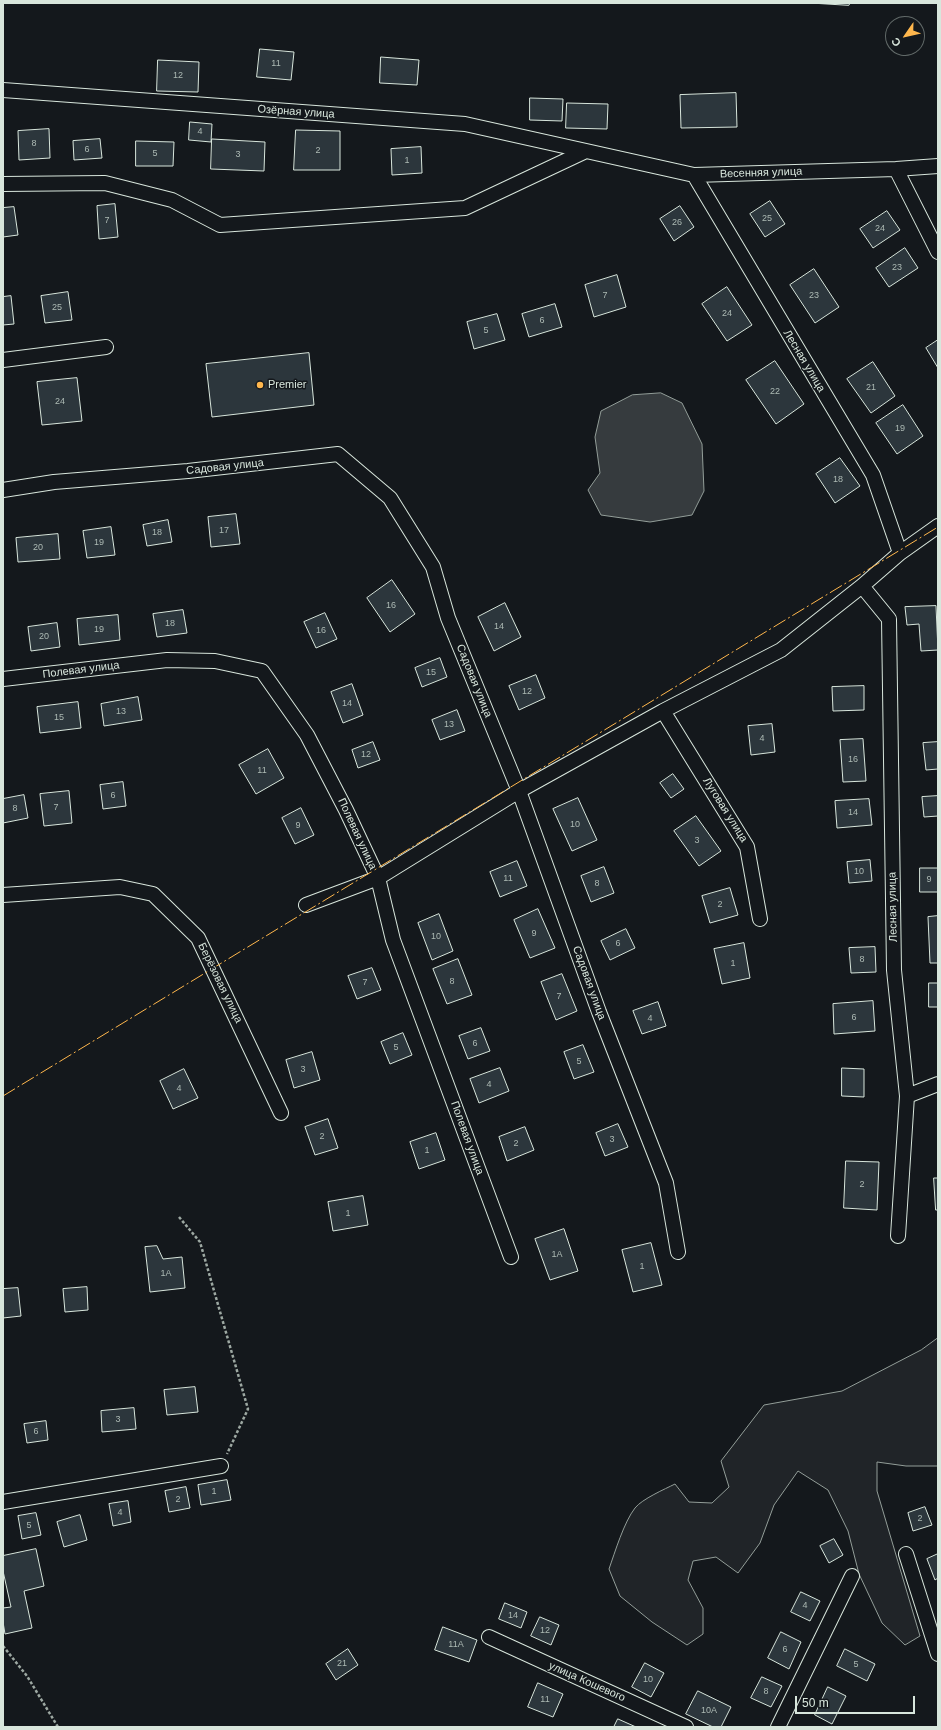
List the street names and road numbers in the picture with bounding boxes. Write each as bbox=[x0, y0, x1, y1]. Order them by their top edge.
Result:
street label: Озёрная улица bbox=[257, 103, 335, 121]
street label: Весенняя улица bbox=[720, 165, 802, 181]
street label: Лесная улица bbox=[780, 327, 828, 395]
street label: Садовая улица bbox=[186, 456, 264, 478]
street label: Садовая улица bbox=[453, 642, 495, 720]
street label: Полевая улица bbox=[42, 659, 120, 681]
street label: Луговая улица bbox=[700, 775, 750, 845]
street label: Полевая улица bbox=[335, 796, 379, 872]
street label: Лесная улица bbox=[886, 872, 900, 942]
street label: Берёзовая улица bbox=[195, 941, 245, 1025]
street label: Садовая улица bbox=[569, 944, 609, 1022]
street label: Полевая улица bbox=[448, 1099, 486, 1177]
street label: улица Кошевого bbox=[547, 1659, 627, 1705]

